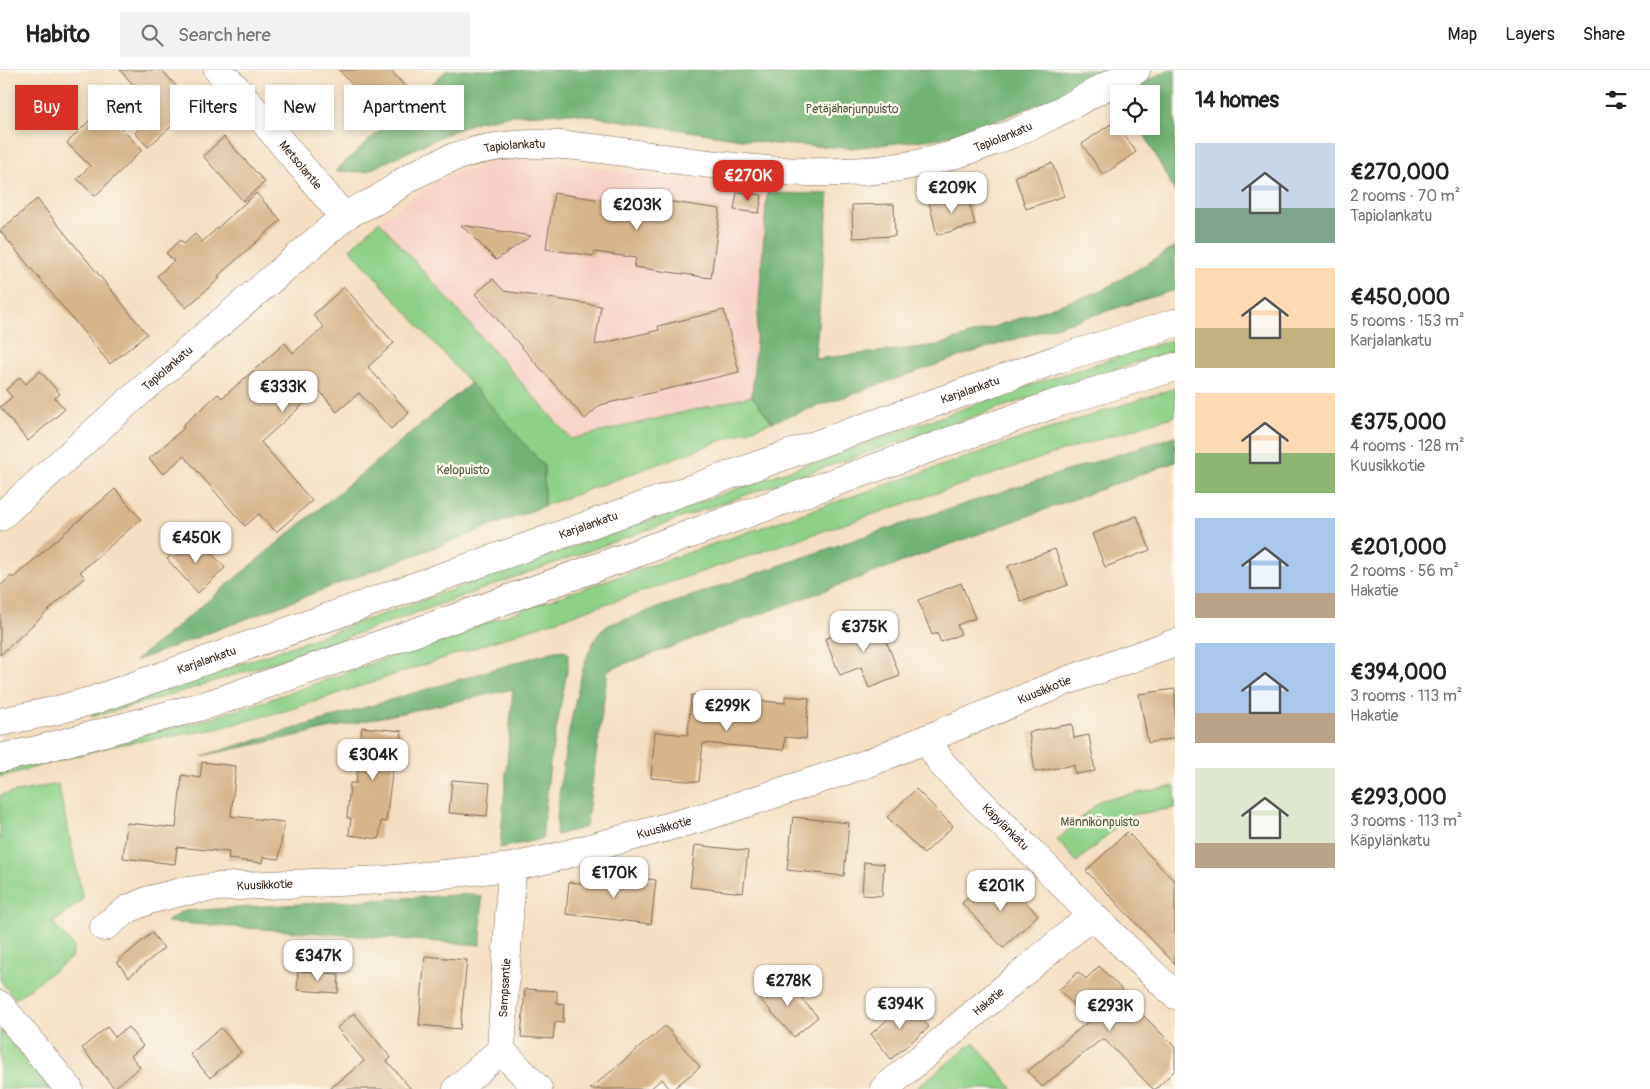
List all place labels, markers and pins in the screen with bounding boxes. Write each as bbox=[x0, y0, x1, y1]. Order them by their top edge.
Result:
pin: €270K bbox=[713, 160, 783, 202]
pin: €209K bbox=[917, 172, 987, 214]
pin: €203K bbox=[602, 189, 672, 231]
pin: €333K bbox=[248, 370, 318, 413]
pin: €450K bbox=[161, 522, 231, 564]
pin: €375K bbox=[829, 610, 899, 653]
pin: €299K bbox=[692, 690, 762, 732]
pin: €304K bbox=[338, 738, 408, 781]
pin: €170K bbox=[579, 856, 649, 899]
pin: €201K bbox=[966, 870, 1036, 912]
pin: €347K bbox=[283, 940, 353, 982]
pin: €278K bbox=[753, 964, 823, 1007]
pin: €394K bbox=[865, 988, 935, 1030]
pin: €293K bbox=[1075, 990, 1145, 1032]

